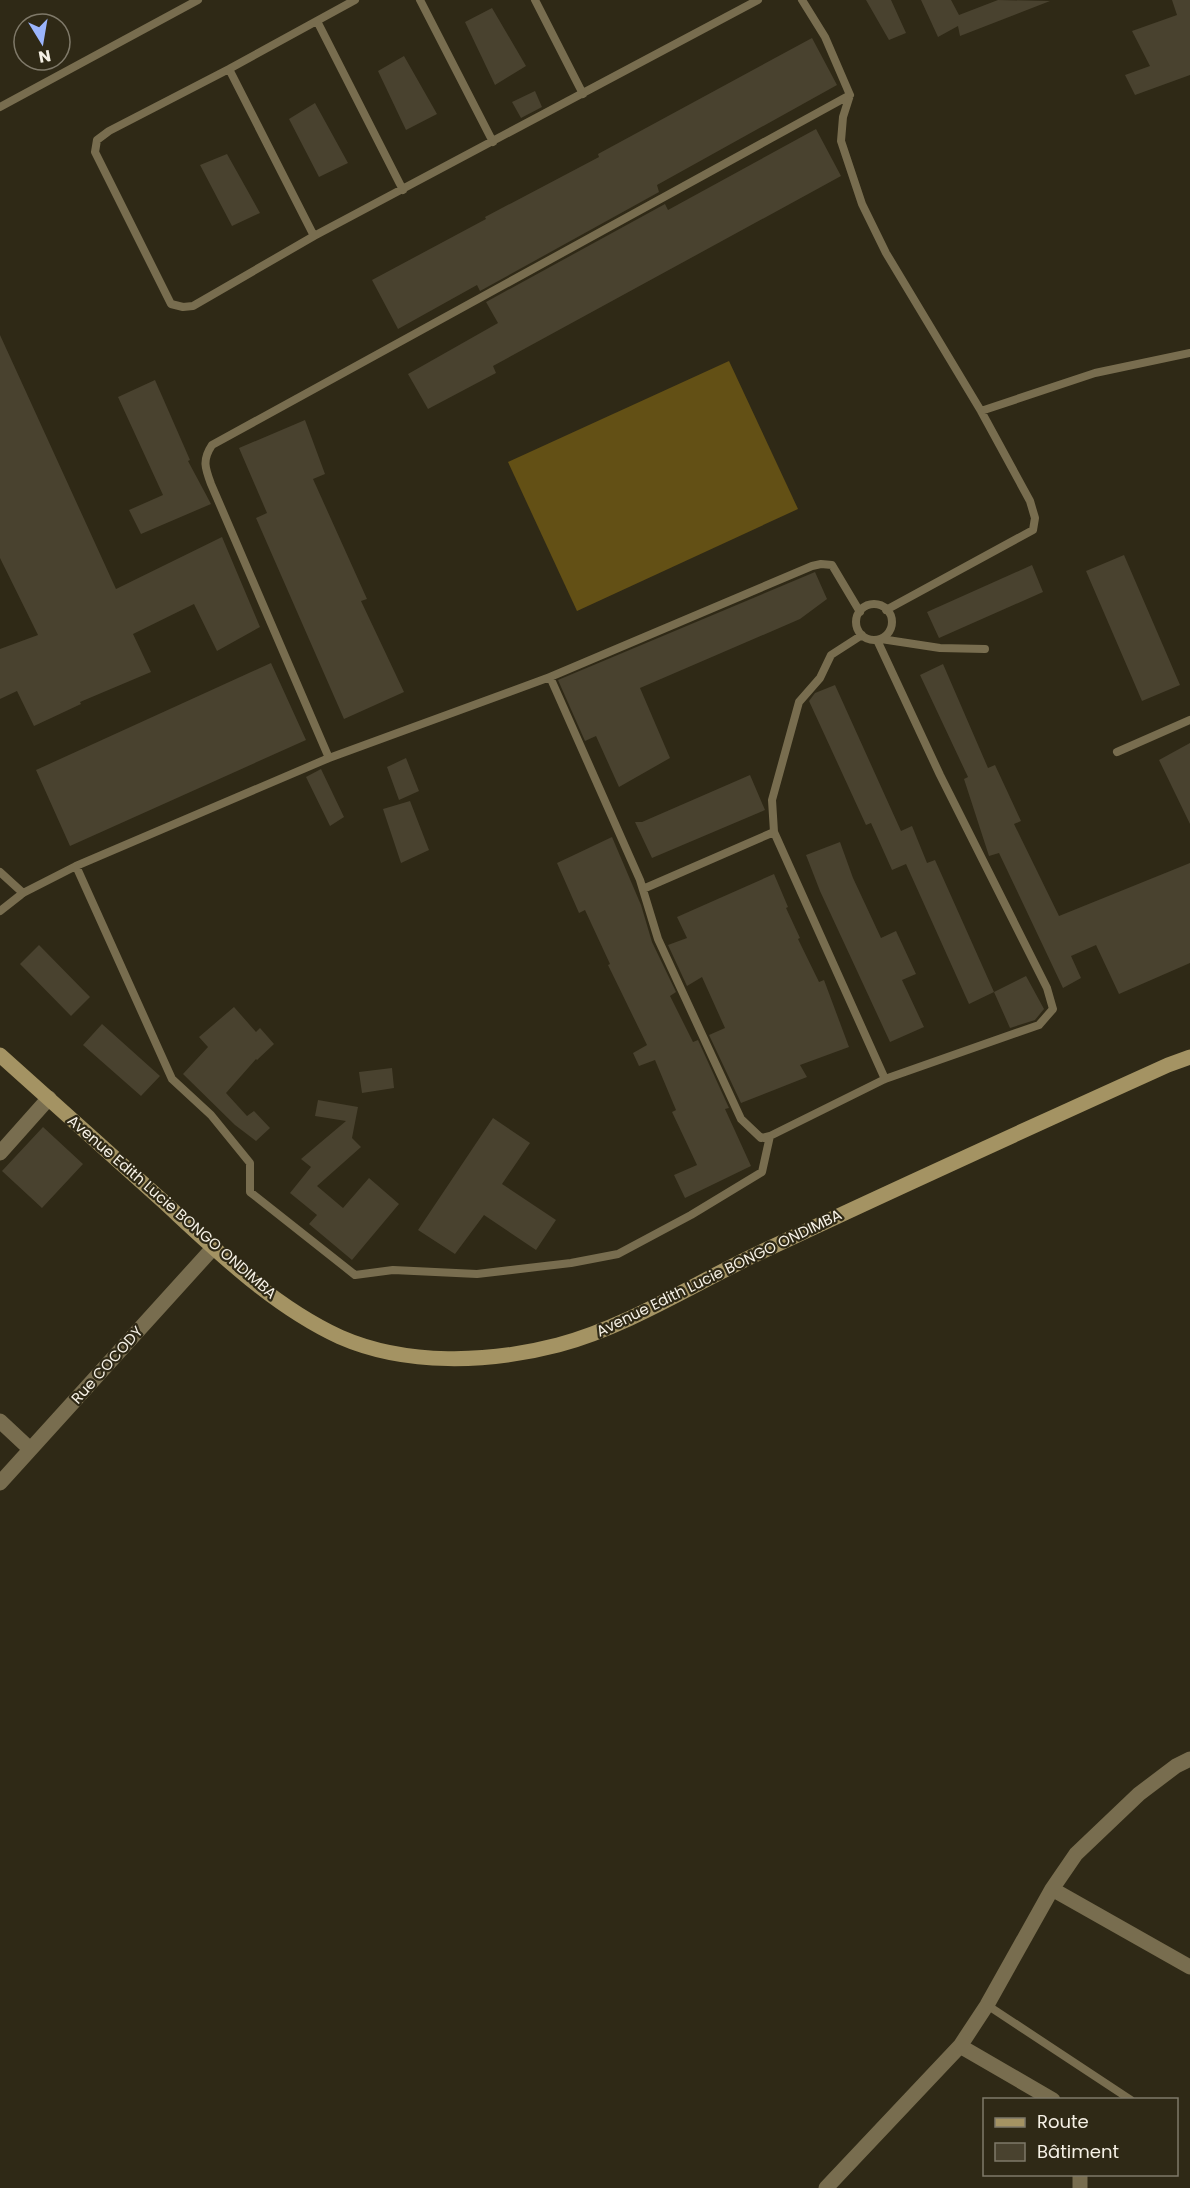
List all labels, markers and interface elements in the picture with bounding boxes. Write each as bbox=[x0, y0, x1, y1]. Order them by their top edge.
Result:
north arrow bbox=[12, 12, 72, 72]
text: N bbox=[37, 44, 53, 69]
street label: Avenue Edith Lucie BONGO ONDIMBA bbox=[63, 1110, 281, 1303]
street label: Avenue Edith Lucie BONGO ONDIMBA bbox=[592, 1204, 845, 1341]
street label: Rue COCODY bbox=[66, 1321, 147, 1408]
legend bbox=[983, 2098, 1178, 2176]
text: Route bbox=[1037, 2109, 1089, 2134]
text: Bâtiment bbox=[1037, 2139, 1119, 2164]

